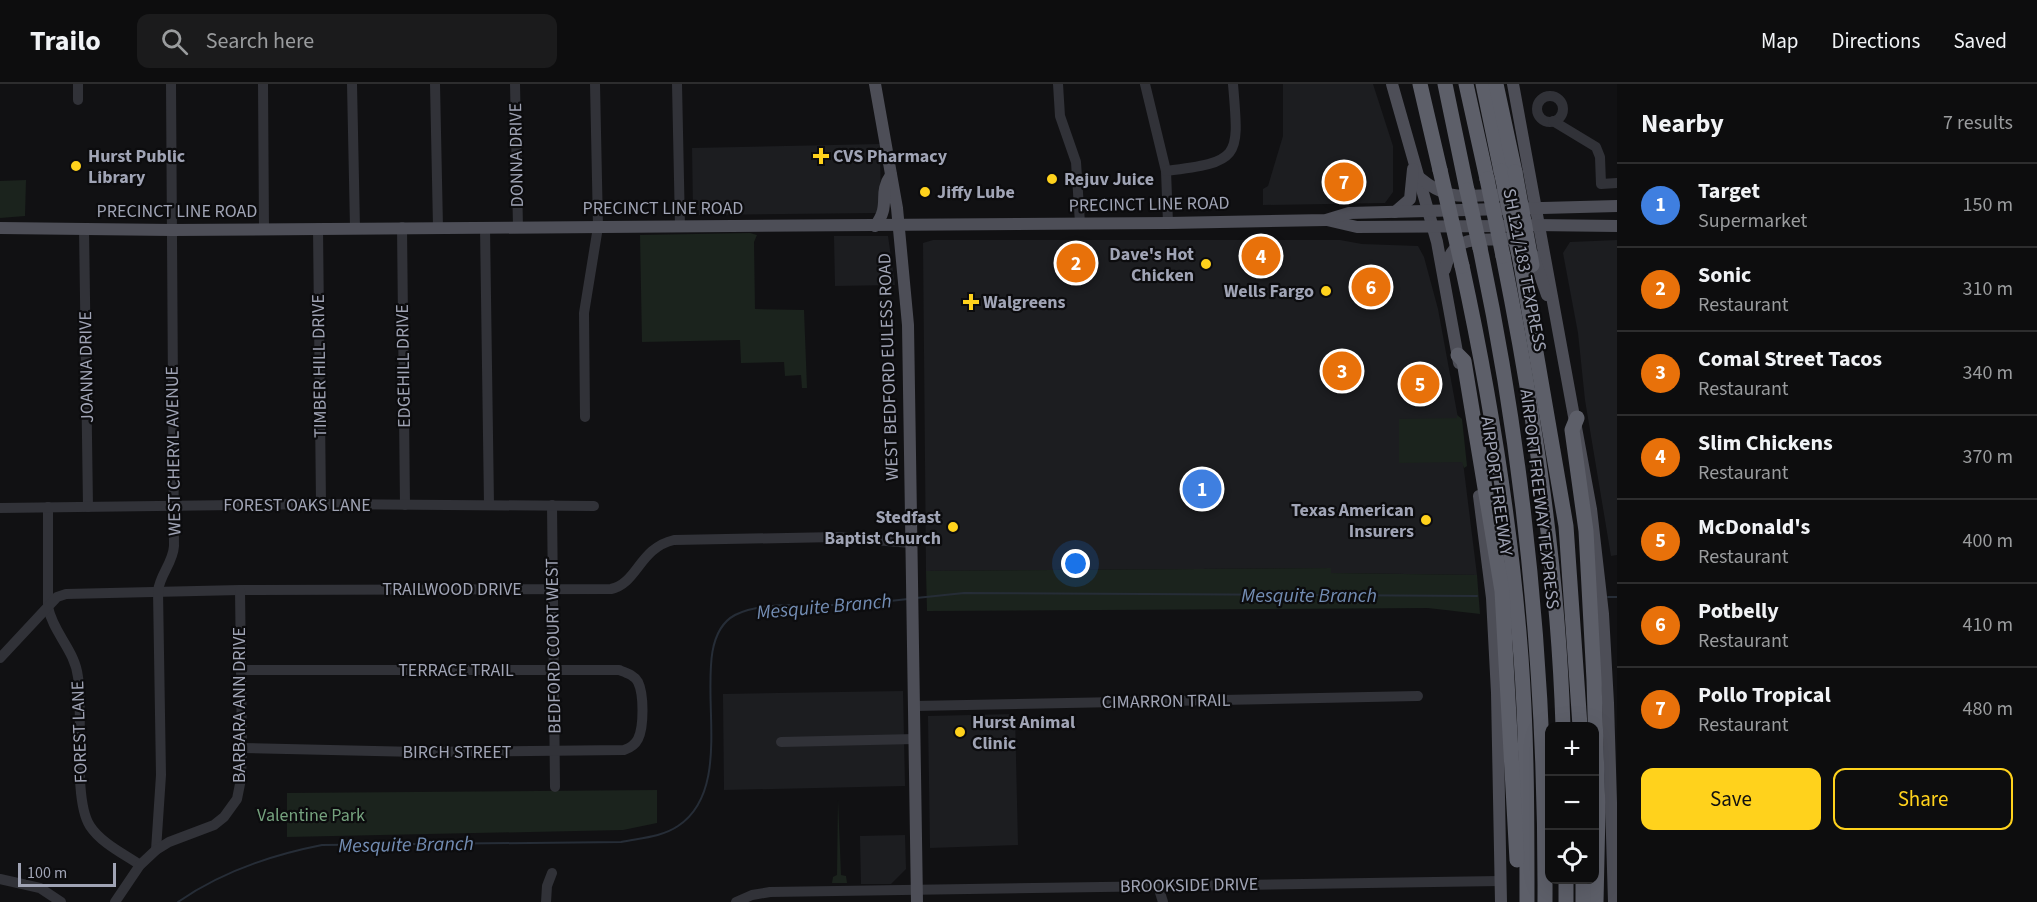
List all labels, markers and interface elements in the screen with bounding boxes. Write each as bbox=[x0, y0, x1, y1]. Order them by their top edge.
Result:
search box bbox=[137, 14, 557, 68]
text: Trailo bbox=[30, 21, 101, 61]
icon: search bbox=[158, 25, 191, 58]
text: Search here bbox=[206, 25, 314, 57]
text: Map bbox=[1761, 26, 1799, 56]
text: Directions bbox=[1832, 26, 1920, 56]
text: Saved bbox=[1953, 26, 2007, 56]
street label: DONNA DRIVE bbox=[503, 103, 530, 207]
text: Nearby bbox=[1641, 105, 1724, 142]
text: 7 results bbox=[1943, 109, 2013, 137]
place label: Hurst Public Library bbox=[88, 144, 186, 190]
place label: CVS Pharmacy bbox=[833, 144, 948, 169]
marker: CVS Pharmacy bbox=[814, 149, 828, 163]
marker: Hurst Public Library bbox=[69, 159, 83, 173]
pin: 7 bbox=[1324, 160, 1364, 204]
place label: Rejuv Juice bbox=[1064, 167, 1154, 192]
marker: Rejuv Juice bbox=[1045, 172, 1059, 186]
text: Target bbox=[1698, 175, 1760, 207]
place label: Jiffy Lube bbox=[937, 180, 1015, 205]
marker: Jiffy Lube bbox=[918, 185, 932, 199]
street label: SH 121/183 TEXPRESS bbox=[1496, 186, 1553, 354]
street label: PRECINCT LINE ROAD bbox=[1068, 191, 1230, 218]
text: 1 bbox=[1655, 191, 1666, 219]
text: 150 m bbox=[1963, 191, 2013, 219]
street label: PRECINCT LINE ROAD bbox=[583, 196, 743, 221]
street label: PRECINCT LINE ROAD bbox=[97, 199, 257, 224]
text: Supermarket bbox=[1698, 207, 1807, 235]
pin: 4 bbox=[1242, 234, 1280, 279]
pin: 2 bbox=[1056, 240, 1096, 285]
place label: Dave's Hot Chicken bbox=[1109, 242, 1194, 288]
street label: WEST BEDFORD EULESS ROAD bbox=[872, 253, 905, 481]
marker: Dave's Hot Chicken bbox=[1199, 257, 1213, 271]
text: Sonic bbox=[1698, 259, 1751, 291]
pin: 6 bbox=[1352, 264, 1390, 310]
text: 2 bbox=[1655, 275, 1666, 303]
text: 310 m bbox=[1963, 275, 2013, 303]
place label: Wells Fargo bbox=[1224, 279, 1314, 304]
marker: Wells Fargo bbox=[1319, 284, 1333, 298]
place label: Walgreens bbox=[983, 290, 1066, 315]
text: Restaurant bbox=[1698, 291, 1789, 319]
street label: TIMBER HILL DRIVE bbox=[306, 294, 333, 438]
marker: Walgreens bbox=[964, 295, 978, 309]
street label: EDGEHILL DRIVE bbox=[390, 304, 417, 428]
street label: JOANNA DRIVE bbox=[73, 311, 100, 423]
text: Comal Street Tacos bbox=[1698, 343, 1882, 375]
pin: 3 bbox=[1322, 348, 1362, 394]
text: 3 bbox=[1655, 359, 1666, 387]
text: 340 m bbox=[1963, 359, 2013, 387]
pin: 5 bbox=[1400, 362, 1440, 406]
street label: WEST CHERYL AVENUE bbox=[160, 366, 187, 536]
text: Restaurant bbox=[1698, 375, 1789, 403]
street label: AIRPORT FREEWAY TEXPRESS bbox=[1514, 388, 1565, 610]
street label: AIRPORT FREEWAY bbox=[1474, 415, 1519, 558]
text: Slim Chickens bbox=[1698, 427, 1833, 459]
text: 4 bbox=[1655, 443, 1666, 471]
text: 370 m bbox=[1963, 443, 2013, 471]
text: Restaurant bbox=[1698, 459, 1789, 487]
pin: 1 bbox=[1182, 466, 1222, 512]
street label: FOREST OAKS LANE bbox=[223, 493, 371, 518]
place label: Texas American Insurers bbox=[1291, 498, 1414, 544]
place label: Stedfast Baptist Church bbox=[824, 505, 941, 551]
text: McDonald's bbox=[1698, 511, 1810, 543]
marker: Texas American Insurers bbox=[1419, 513, 1433, 527]
marker: Stedfast Baptist Church bbox=[946, 520, 960, 534]
text: 5 bbox=[1655, 527, 1666, 555]
text: 400 m bbox=[1963, 527, 2013, 555]
text: Restaurant bbox=[1698, 543, 1789, 571]
your location bbox=[1061, 549, 1090, 578]
street label: BEDFORD COURT WEST bbox=[539, 558, 568, 734]
street label: TRAILWOOD DRIVE bbox=[382, 577, 522, 602]
water label: Mesquite Branch bbox=[1241, 582, 1377, 610]
water label: Mesquite Branch bbox=[755, 587, 893, 627]
text: Potbelly bbox=[1698, 595, 1779, 627]
text: 6 bbox=[1655, 611, 1666, 639]
text: 410 m bbox=[1963, 611, 2013, 639]
street label: BARBARA ANN DRIVE bbox=[227, 627, 252, 783]
text: Restaurant bbox=[1698, 627, 1789, 655]
street label: TERRACE TRAIL bbox=[398, 658, 514, 683]
text: Pollo Tropical bbox=[1698, 679, 1831, 711]
street label: FOREST LANE bbox=[65, 680, 94, 784]
street label: CIMARRON TRAIL bbox=[1101, 688, 1231, 715]
text: 7 bbox=[1655, 695, 1666, 723]
text: 480 m bbox=[1963, 695, 2013, 723]
place label: Hurst Animal Clinic bbox=[972, 710, 1075, 756]
text: Restaurant bbox=[1698, 711, 1789, 739]
map controls bbox=[1545, 722, 1599, 884]
button: + bbox=[1545, 722, 1599, 776]
marker: Hurst Animal Clinic bbox=[953, 725, 967, 739]
street label: BIRCH STREET bbox=[403, 740, 512, 765]
button: Save bbox=[1641, 768, 1821, 830]
button: Share bbox=[1833, 768, 2013, 830]
button: − bbox=[1545, 776, 1599, 830]
park label: Valentine Park bbox=[257, 803, 365, 828]
water label: Mesquite Branch bbox=[338, 830, 474, 860]
button: locate bbox=[1545, 830, 1599, 884]
scale bar bbox=[18, 860, 116, 888]
text: 100 m bbox=[27, 862, 67, 884]
street label: BROOKSIDE DRIVE bbox=[1120, 872, 1258, 899]

